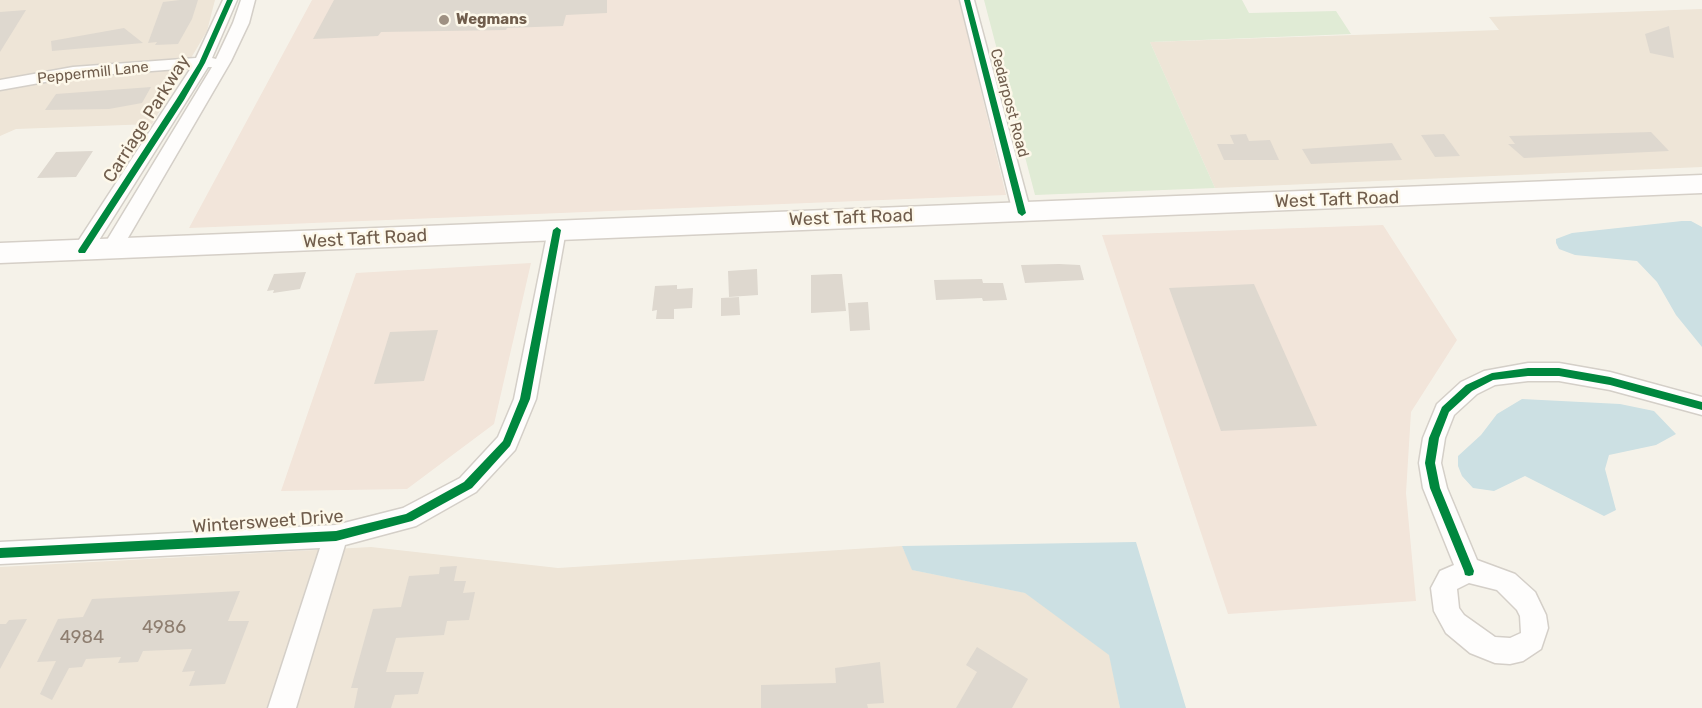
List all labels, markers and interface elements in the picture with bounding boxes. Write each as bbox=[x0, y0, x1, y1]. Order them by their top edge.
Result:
place label: Wegmans bbox=[456, 11, 527, 29]
marker: Wegmans bbox=[437, 13, 451, 27]
street label: Cedarpost Road bbox=[986, 47, 1032, 159]
street label: Carriage Parkway bbox=[99, 51, 195, 187]
street label: Peppermill Lane bbox=[36, 58, 150, 88]
street label: West Taft Road bbox=[1274, 187, 1400, 213]
street label: West Taft Road bbox=[788, 205, 914, 231]
street label: West Taft Road bbox=[302, 225, 428, 253]
street label: Wintersweet Drive bbox=[192, 506, 344, 538]
house number: 4986 bbox=[142, 617, 186, 639]
house number: 4984 bbox=[60, 627, 104, 649]

